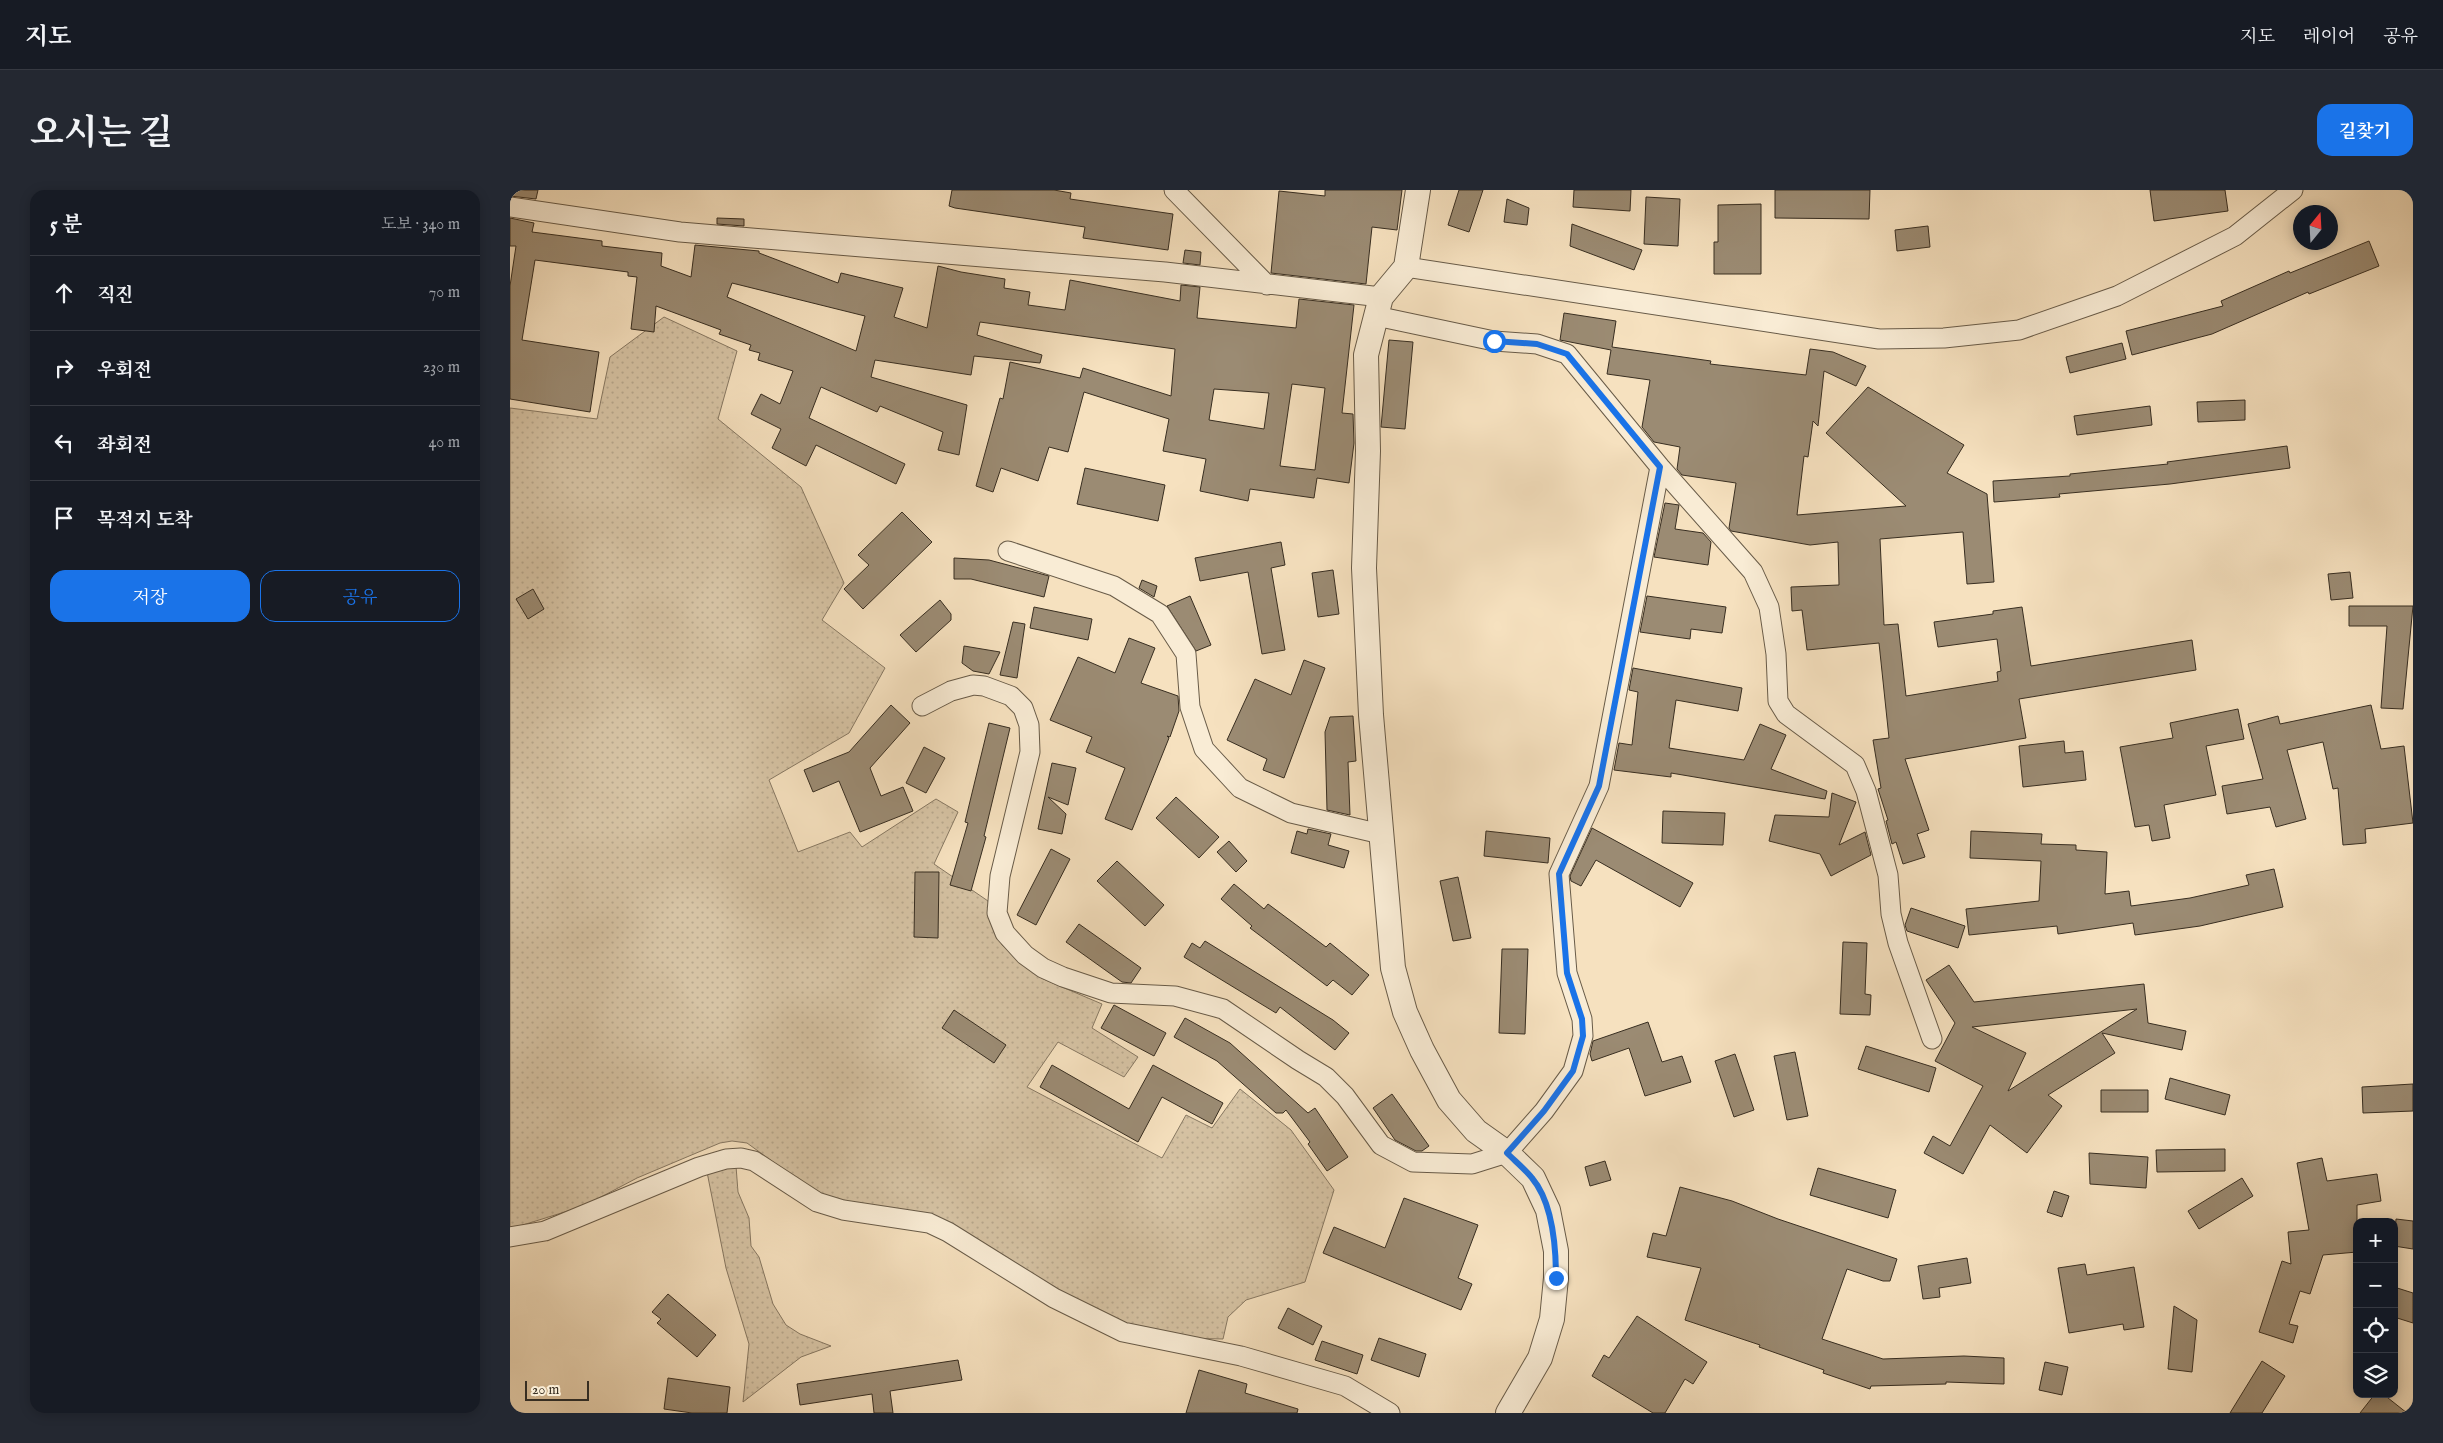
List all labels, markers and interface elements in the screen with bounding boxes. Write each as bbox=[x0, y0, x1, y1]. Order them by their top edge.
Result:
text: 지도 bbox=[25, 22, 71, 53]
text: 지도 bbox=[2240, 26, 2275, 49]
text: 레이어 bbox=[2303, 26, 2355, 49]
text: 공유 bbox=[2383, 26, 2418, 49]
button: 길찾기 bbox=[2317, 104, 2413, 156]
text: 오시는 길 bbox=[30, 112, 173, 157]
north arrow bbox=[2293, 205, 2338, 250]
text: 5 분 bbox=[50, 212, 82, 239]
text: 도보 · 340 m bbox=[381, 215, 460, 235]
icon: ahead bbox=[50, 279, 78, 307]
text: 70 m bbox=[429, 283, 460, 303]
text: 직진 bbox=[97, 284, 134, 308]
route start bbox=[1483, 330, 1506, 353]
icon: right bbox=[50, 354, 78, 382]
text: 230 m bbox=[423, 358, 460, 378]
text: 우회전 bbox=[97, 359, 152, 383]
icon: left bbox=[50, 429, 78, 457]
text: 40 m bbox=[428, 433, 460, 453]
text: 좌회전 bbox=[97, 434, 152, 458]
icon: arrive bbox=[50, 504, 78, 532]
text: 목적지 도착 bbox=[97, 509, 193, 533]
button: 저장 bbox=[50, 570, 250, 622]
button: 공유 bbox=[260, 570, 460, 622]
map controls bbox=[2353, 1218, 2398, 1398]
button: + bbox=[2353, 1218, 2398, 1263]
button: − bbox=[2353, 1263, 2398, 1308]
route end bbox=[1545, 1267, 1568, 1290]
button: locate bbox=[2353, 1308, 2398, 1353]
button: layers bbox=[2353, 1353, 2398, 1398]
scale bar bbox=[525, 1378, 589, 1401]
text: 20 m bbox=[532, 1381, 559, 1399]

